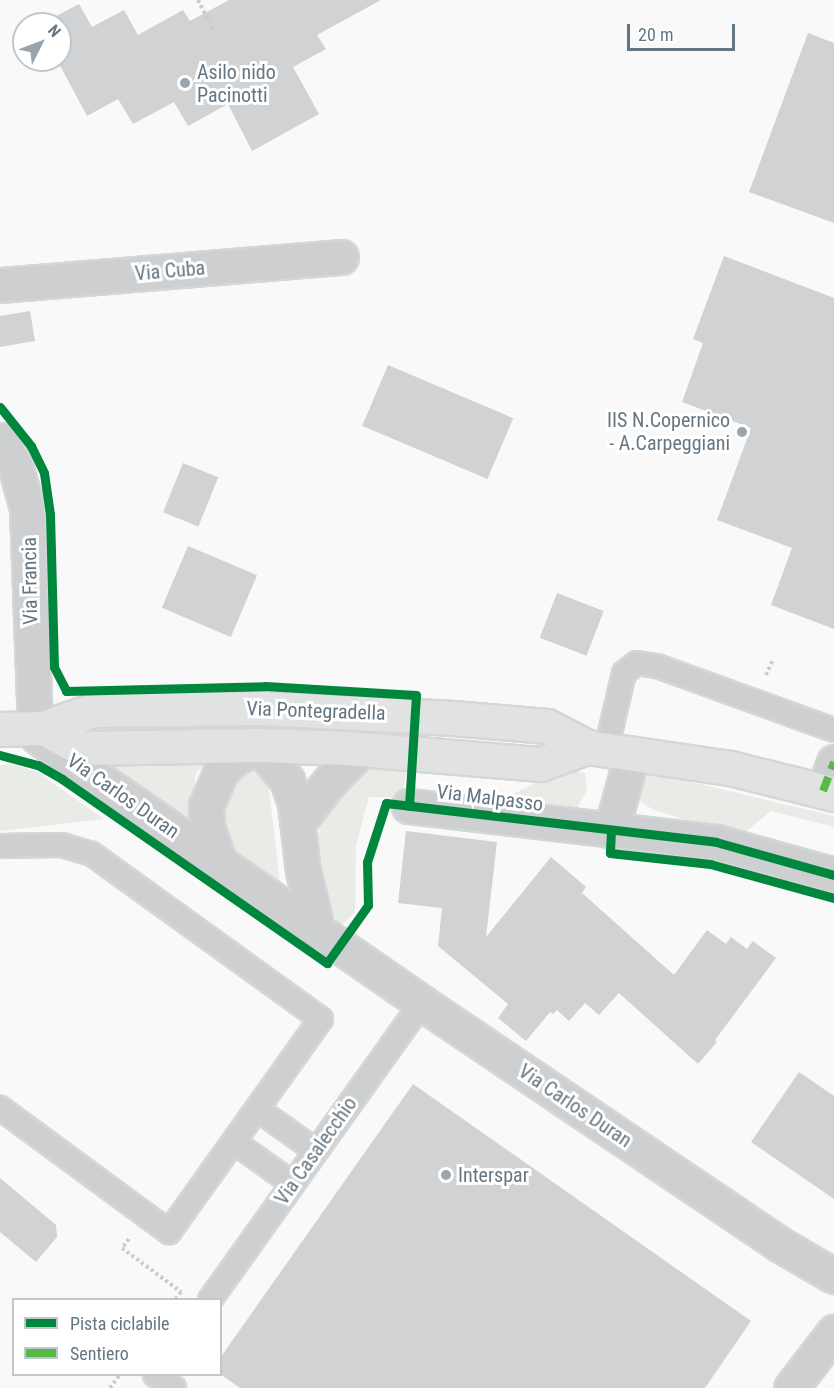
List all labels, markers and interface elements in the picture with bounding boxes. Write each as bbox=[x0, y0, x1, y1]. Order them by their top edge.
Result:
north arrow bbox=[12, 12, 72, 72]
scale bar bbox=[630, 12, 738, 50]
text: N bbox=[44, 21, 65, 41]
text: 20 m bbox=[638, 24, 673, 45]
place label: Asilo nido Pacinotti bbox=[197, 60, 276, 107]
marker: Asilo nido Pacinotti bbox=[178, 76, 192, 90]
street label: Via Cuba bbox=[134, 256, 206, 286]
place label: IIS N.Copernico - A.Carpeggiani bbox=[607, 408, 730, 455]
marker: IIS N.Copernico - A.Carpeggiani bbox=[735, 425, 749, 439]
street label: Via Francia bbox=[17, 537, 43, 625]
street label: Via Pontegradella bbox=[246, 697, 386, 725]
street label: Via Carlos Duran bbox=[62, 748, 184, 844]
street label: Via Malpasso bbox=[435, 780, 545, 816]
street label: Via Carlos Duran bbox=[514, 1059, 636, 1153]
street label: Via Casalecchio bbox=[270, 1092, 362, 1210]
place label: Interspar bbox=[458, 1163, 529, 1187]
marker: Interspar bbox=[439, 1168, 453, 1182]
legend bbox=[12, 1298, 222, 1376]
text: Pista ciclabile bbox=[70, 1313, 169, 1334]
text: Sentiero bbox=[70, 1343, 129, 1364]

